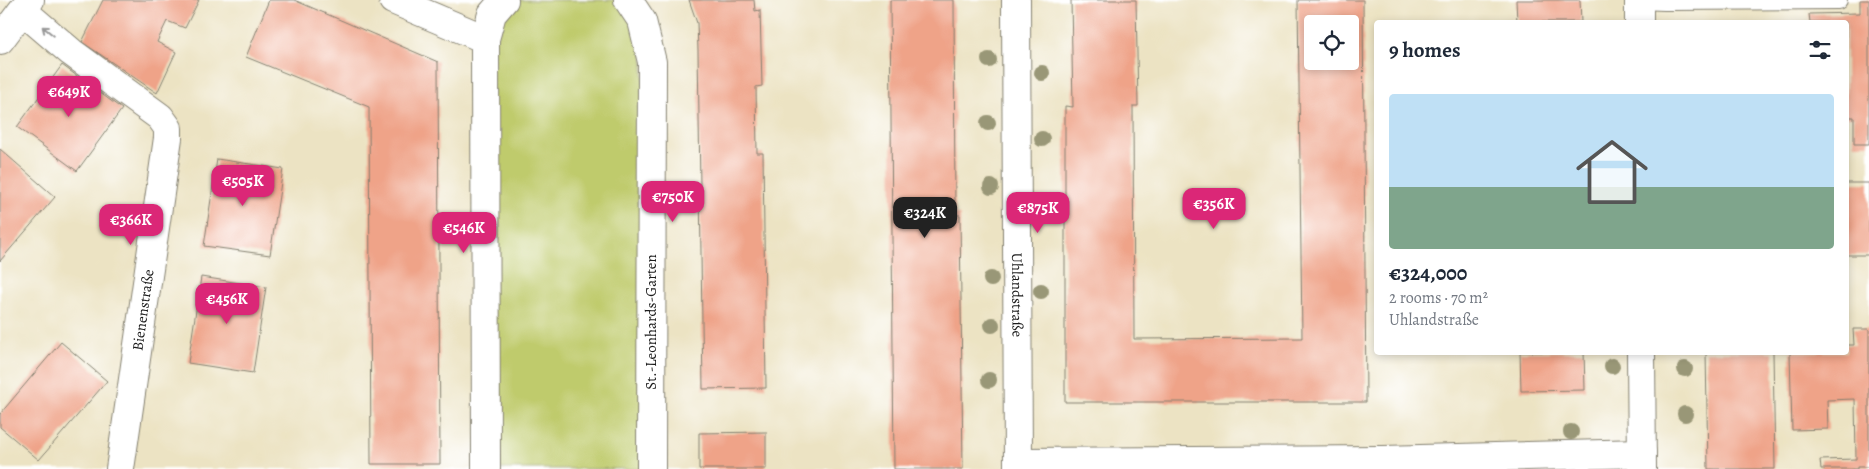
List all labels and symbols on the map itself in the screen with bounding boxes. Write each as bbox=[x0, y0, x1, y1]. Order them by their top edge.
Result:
one-way arrow bbox=[41, 25, 54, 36]
pin: €649K bbox=[34, 76, 104, 118]
pin: €505K bbox=[208, 164, 278, 207]
pin: €750K bbox=[638, 180, 708, 223]
pin: €356K bbox=[1179, 188, 1249, 230]
pin: €875K bbox=[1003, 192, 1073, 234]
pin: €324K bbox=[890, 196, 960, 239]
pin: €366K bbox=[96, 204, 166, 246]
pin: €546K bbox=[429, 212, 499, 254]
street label: Uhlandstraße bbox=[1007, 253, 1027, 338]
street label: St.-Leonhards-Garten bbox=[641, 254, 661, 390]
street label: Bienenstraße bbox=[127, 268, 159, 352]
pin: €456K bbox=[192, 282, 262, 325]

